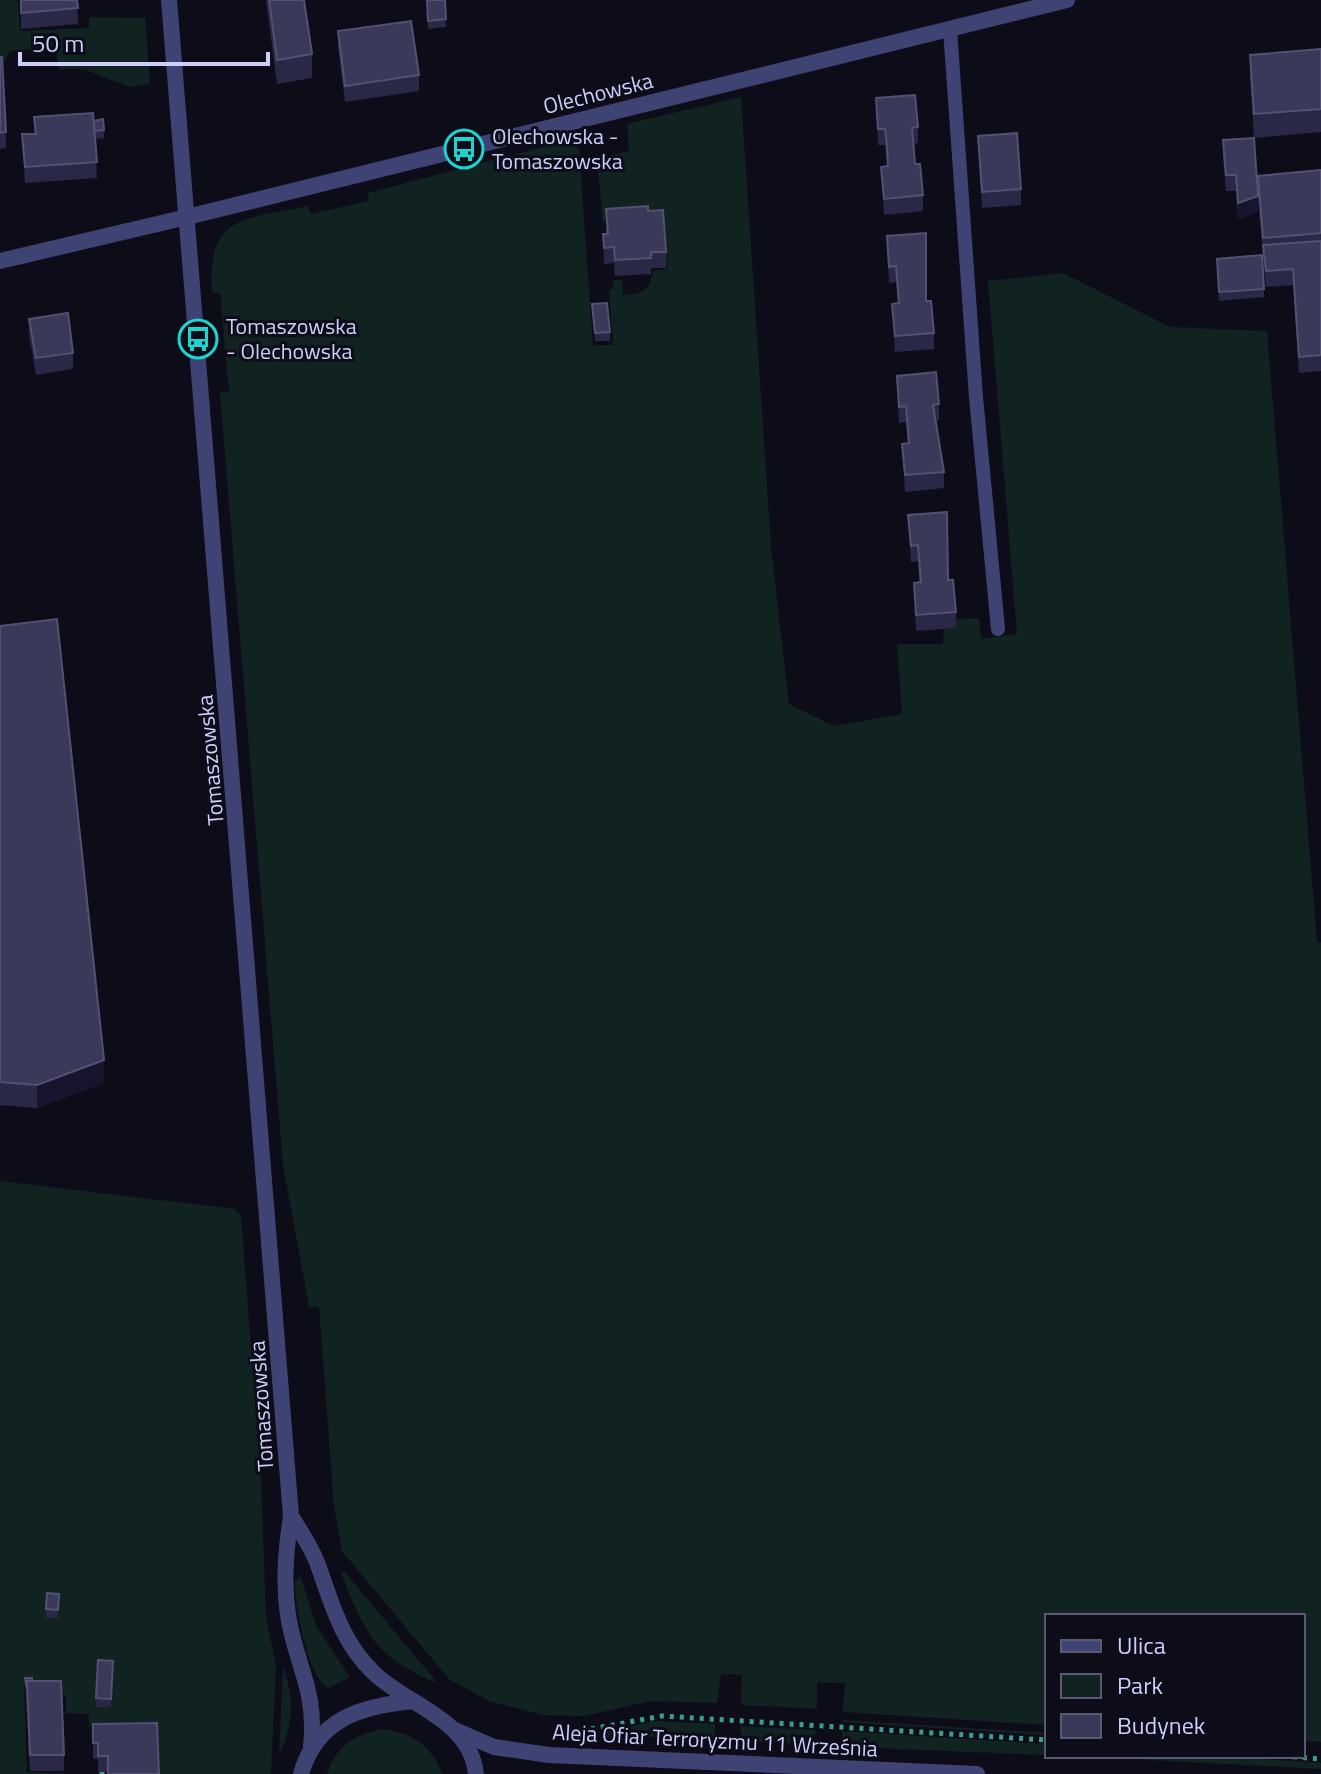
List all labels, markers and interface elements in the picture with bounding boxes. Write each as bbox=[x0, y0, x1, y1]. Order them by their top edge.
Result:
scale bar bbox=[20, 16, 268, 66]
text: 50 m bbox=[32, 25, 84, 61]
street label: Olechowska bbox=[540, 63, 656, 123]
place label: Olechowska - Tomaszowska bbox=[492, 119, 623, 178]
bus stop icon: Olechowska - Tomaszowska bbox=[443, 128, 485, 170]
place label: Tomaszowska - Olechowska bbox=[226, 309, 357, 368]
bus stop icon: Tomaszowska - Olechowska bbox=[177, 318, 219, 360]
street label: Tomaszowska bbox=[187, 693, 233, 827]
street label: Tomaszowska bbox=[239, 1340, 283, 1472]
legend bbox=[1045, 1614, 1305, 1758]
text: Ulica bbox=[1117, 1627, 1166, 1663]
text: Park bbox=[1117, 1667, 1163, 1703]
text: Budynek bbox=[1117, 1707, 1206, 1743]
street label: Aleja Ofiar Terroryzmu 11 Września bbox=[551, 1714, 879, 1766]

